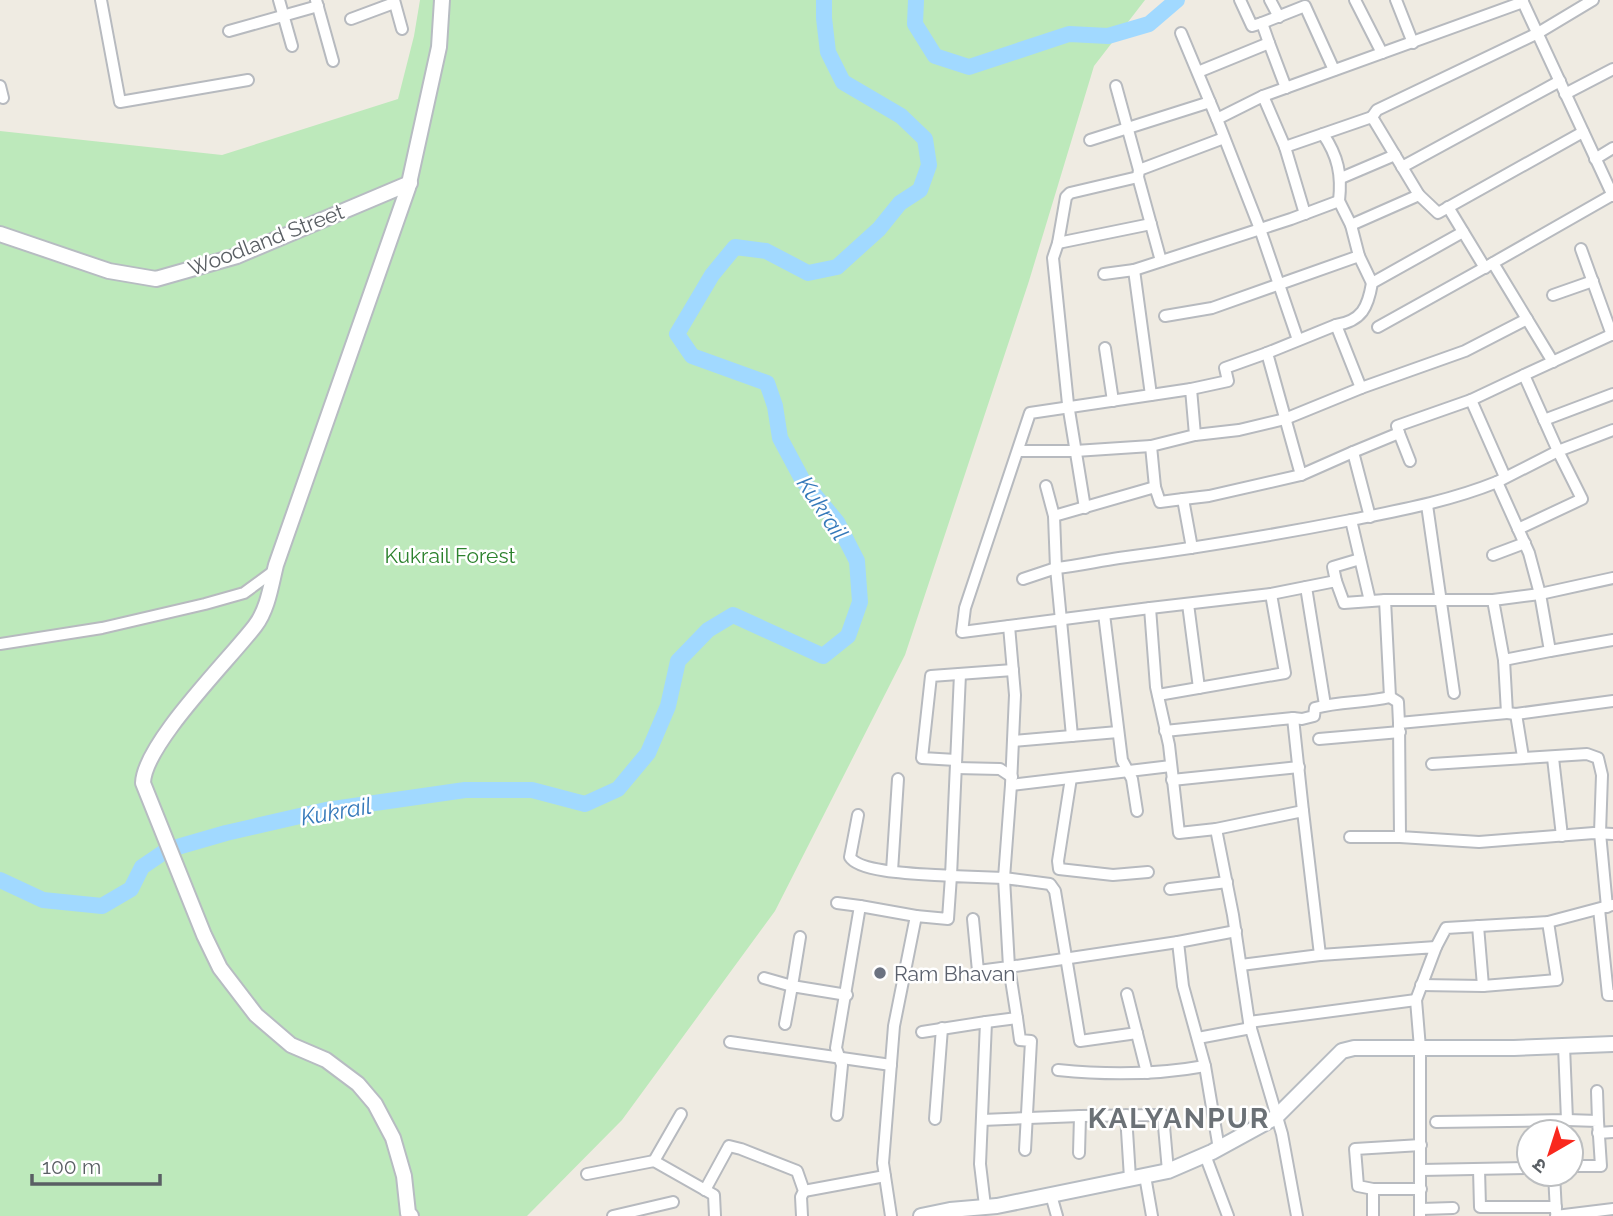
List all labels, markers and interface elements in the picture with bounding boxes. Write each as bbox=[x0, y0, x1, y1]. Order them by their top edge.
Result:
street label: Woodland Street bbox=[185, 199, 347, 281]
water label: Kukrail bbox=[792, 471, 854, 545]
park label: Kukrail Forest bbox=[384, 543, 516, 568]
water label: Kukrail bbox=[298, 791, 374, 831]
place label: Ram Bhavan bbox=[894, 961, 1016, 986]
marker: Ram Bhavan bbox=[872, 965, 888, 981]
district label: KALYANPUR bbox=[1088, 1102, 1270, 1135]
north arrow bbox=[1515, 1118, 1585, 1188]
scale bar bbox=[32, 1142, 159, 1186]
text: 100 m bbox=[42, 1154, 101, 1179]
text: उ bbox=[1527, 1154, 1551, 1178]

